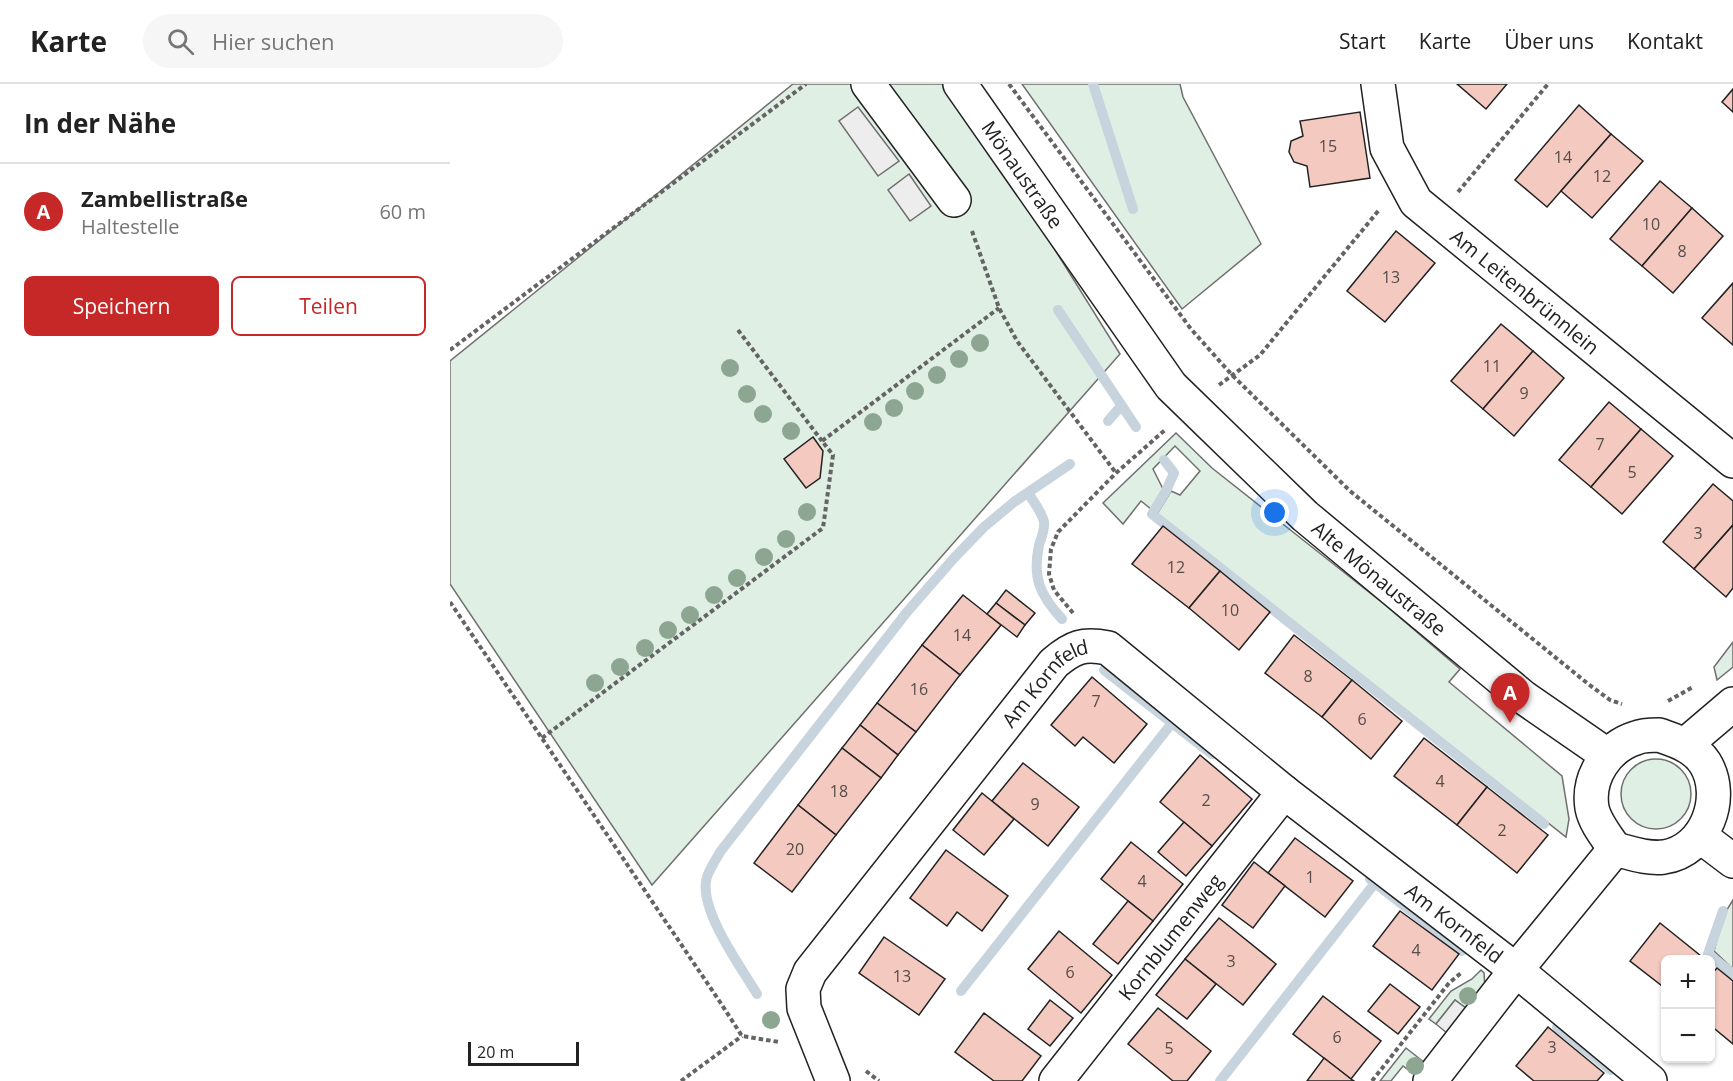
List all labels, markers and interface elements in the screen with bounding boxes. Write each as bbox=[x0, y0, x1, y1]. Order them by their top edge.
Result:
search box bbox=[143, 14, 563, 68]
text: Karte bbox=[30, 22, 107, 60]
icon: search bbox=[164, 25, 197, 58]
text: Hier suchen bbox=[212, 26, 335, 56]
text: Start bbox=[1339, 27, 1386, 55]
text: Karte bbox=[1419, 27, 1471, 55]
text: Über uns bbox=[1504, 27, 1594, 55]
text: Kontakt bbox=[1627, 27, 1703, 55]
text: In der Nähe bbox=[24, 105, 176, 141]
street label: Mönaustraße bbox=[976, 115, 1070, 233]
house number: 15 bbox=[1319, 135, 1337, 157]
house number: 14 bbox=[1554, 146, 1572, 168]
house number: 12 bbox=[1593, 165, 1611, 187]
text: Zambellistraße bbox=[81, 183, 248, 213]
text: A bbox=[37, 198, 50, 225]
text: 60 m bbox=[379, 198, 426, 225]
text: Haltestelle bbox=[81, 213, 180, 240]
house number: 10 bbox=[1642, 213, 1660, 235]
street label: Am Leitenbrünnlein bbox=[1445, 222, 1605, 360]
house number: 8 bbox=[1677, 240, 1687, 262]
house number: 13 bbox=[1382, 266, 1400, 288]
button: Speichern bbox=[24, 276, 219, 336]
button: Teilen bbox=[231, 276, 426, 336]
house number: 11 bbox=[1483, 355, 1501, 377]
house number: 9 bbox=[1519, 382, 1529, 404]
house number: 7 bbox=[1595, 433, 1605, 455]
house number: 5 bbox=[1627, 461, 1637, 483]
your location bbox=[1260, 498, 1289, 527]
street label: Alte Mönaustraße bbox=[1307, 514, 1452, 642]
house number: 3 bbox=[1693, 522, 1703, 544]
house number: 12 bbox=[1167, 556, 1185, 578]
house number: 10 bbox=[1221, 599, 1239, 621]
house number: 14 bbox=[953, 624, 971, 646]
street label: Am Kornfeld bbox=[995, 632, 1090, 732]
house number: 8 bbox=[1303, 665, 1313, 687]
pin: A bbox=[1490, 674, 1530, 723]
house number: 16 bbox=[910, 678, 928, 700]
house number: 7 bbox=[1091, 690, 1101, 712]
house number: 6 bbox=[1357, 708, 1367, 730]
house number: 4 bbox=[1435, 770, 1445, 792]
house number: 18 bbox=[830, 780, 848, 802]
house number: 2 bbox=[1201, 789, 1211, 811]
house number: 9 bbox=[1030, 793, 1040, 815]
house number: 2 bbox=[1497, 819, 1507, 841]
house number: 20 bbox=[786, 838, 804, 860]
house number: 1 bbox=[1305, 866, 1315, 888]
street label: Kornblumenweg bbox=[1112, 868, 1228, 1005]
house number: 4 bbox=[1137, 870, 1147, 892]
street label: Am Kornfeld bbox=[1400, 877, 1509, 969]
house number: 4 bbox=[1411, 939, 1421, 961]
house number: 3 bbox=[1226, 950, 1236, 972]
map controls bbox=[1661, 955, 1715, 1063]
button: + bbox=[1661, 955, 1715, 1009]
house number: 6 bbox=[1065, 961, 1075, 983]
house number: 13 bbox=[893, 965, 911, 987]
button: − bbox=[1661, 1009, 1715, 1063]
house number: 6 bbox=[1332, 1026, 1342, 1048]
house number: 3 bbox=[1547, 1036, 1557, 1058]
house number: 5 bbox=[1164, 1037, 1174, 1059]
scale bar bbox=[468, 1039, 579, 1066]
text: 20 m bbox=[477, 1041, 514, 1063]

